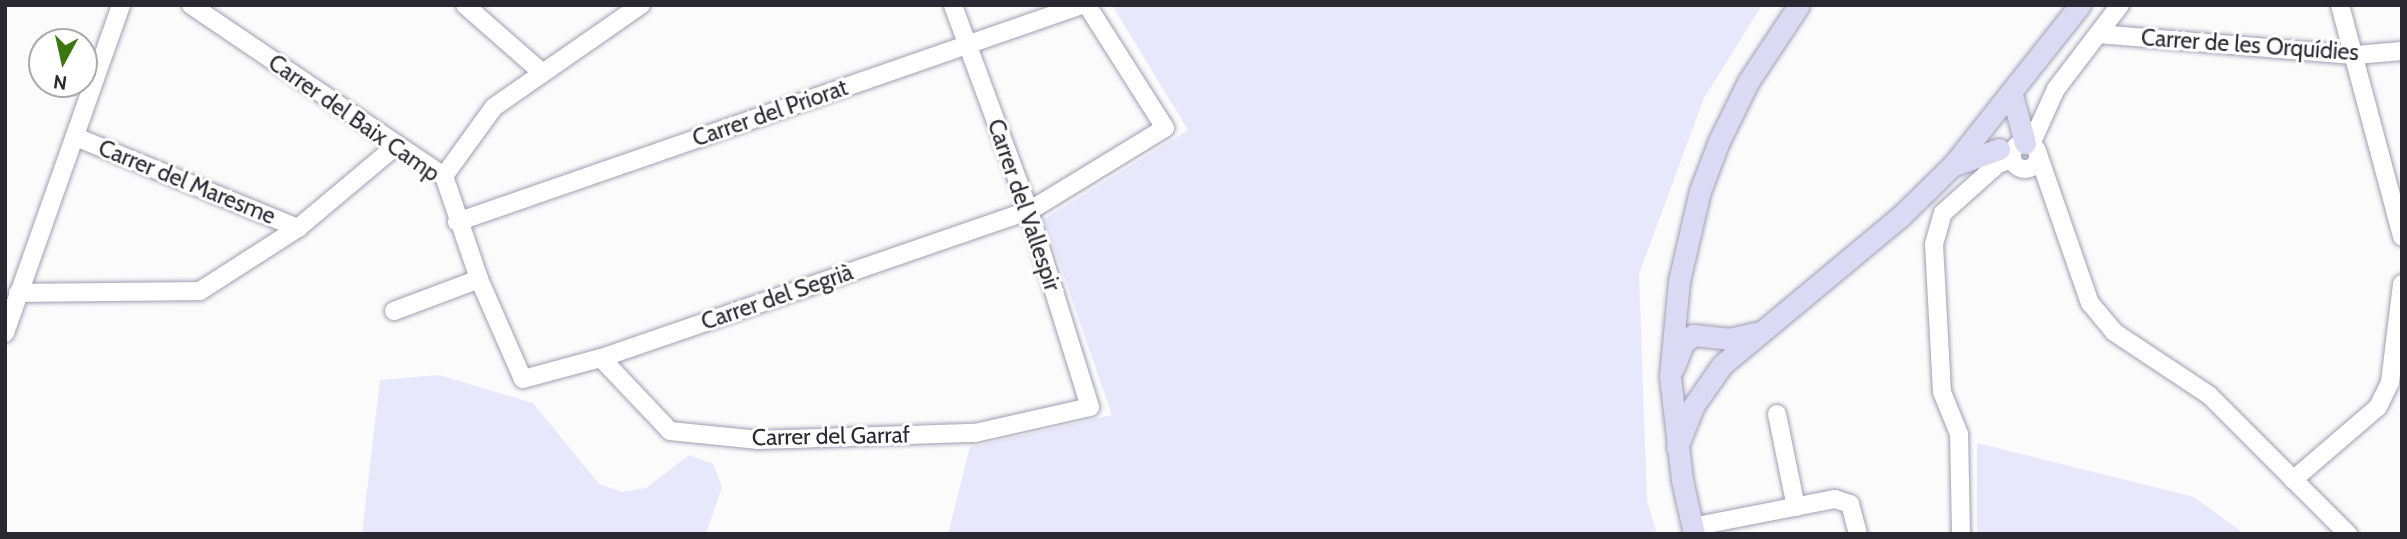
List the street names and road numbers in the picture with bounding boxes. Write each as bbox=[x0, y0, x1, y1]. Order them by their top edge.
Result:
street label: Carrer de les Orquídies bbox=[2140, 24, 2360, 66]
street label: Carrer del Baix Camp bbox=[263, 49, 445, 187]
street label: Carrer del Priorat bbox=[689, 74, 851, 152]
street label: Carrer del Vallespir bbox=[982, 115, 1066, 295]
street label: Carrer del Maresme bbox=[94, 134, 280, 230]
street label: Carrer del Segrià bbox=[698, 258, 856, 336]
street label: Carrer del Garraf bbox=[752, 421, 910, 451]

